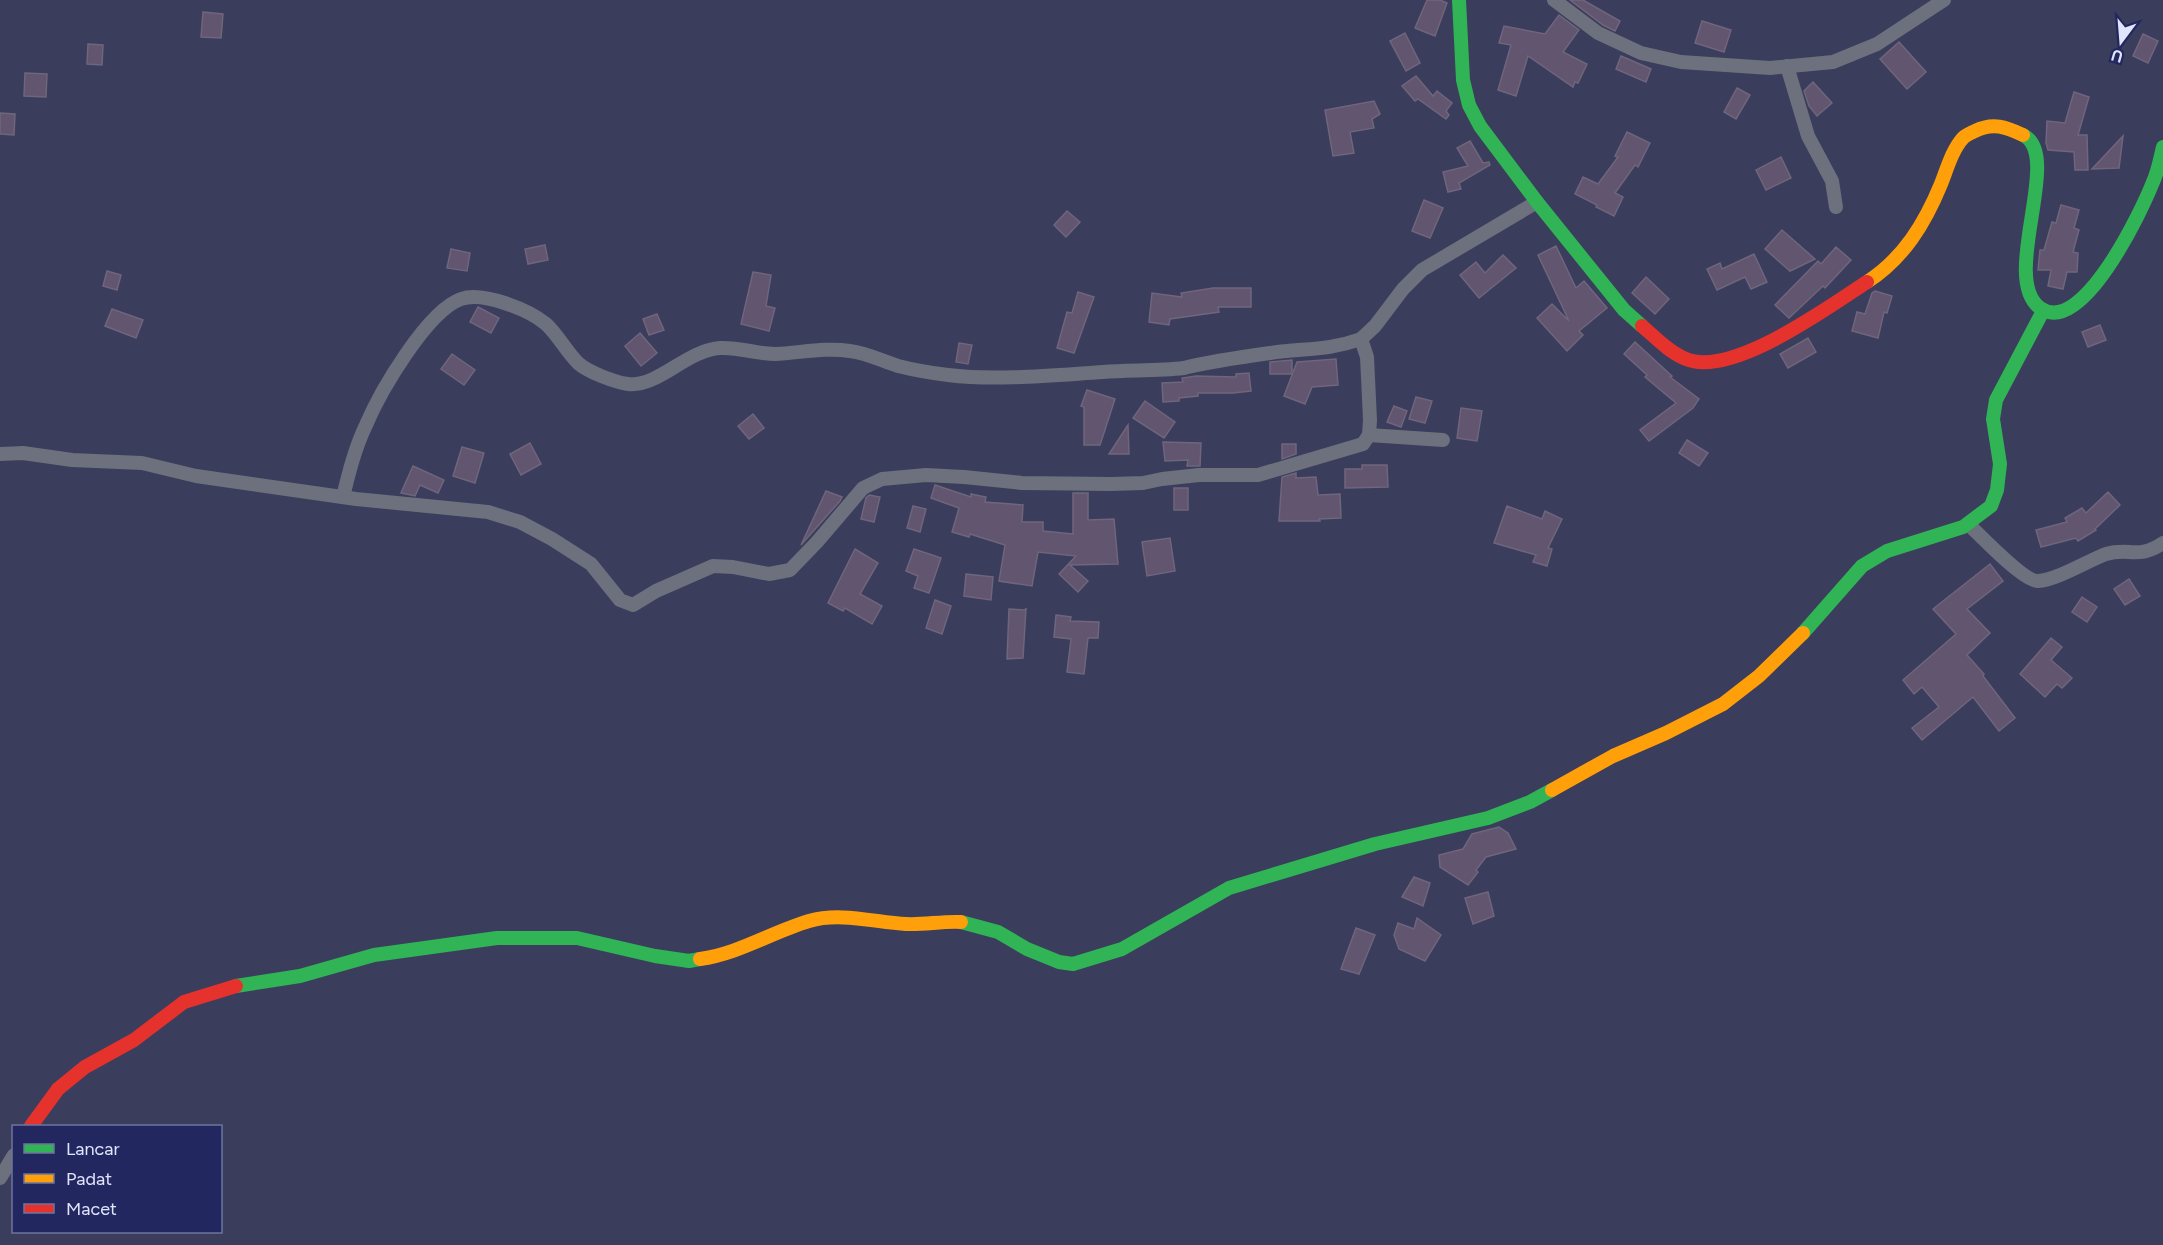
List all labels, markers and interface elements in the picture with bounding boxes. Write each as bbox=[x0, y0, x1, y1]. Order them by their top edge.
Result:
north arrow bbox=[2091, 12, 2151, 72]
text: U bbox=[2109, 45, 2125, 67]
legend bbox=[12, 1125, 222, 1233]
text: Lancar bbox=[66, 1138, 120, 1160]
text: Padat bbox=[66, 1168, 112, 1190]
text: Macet bbox=[66, 1198, 117, 1220]

